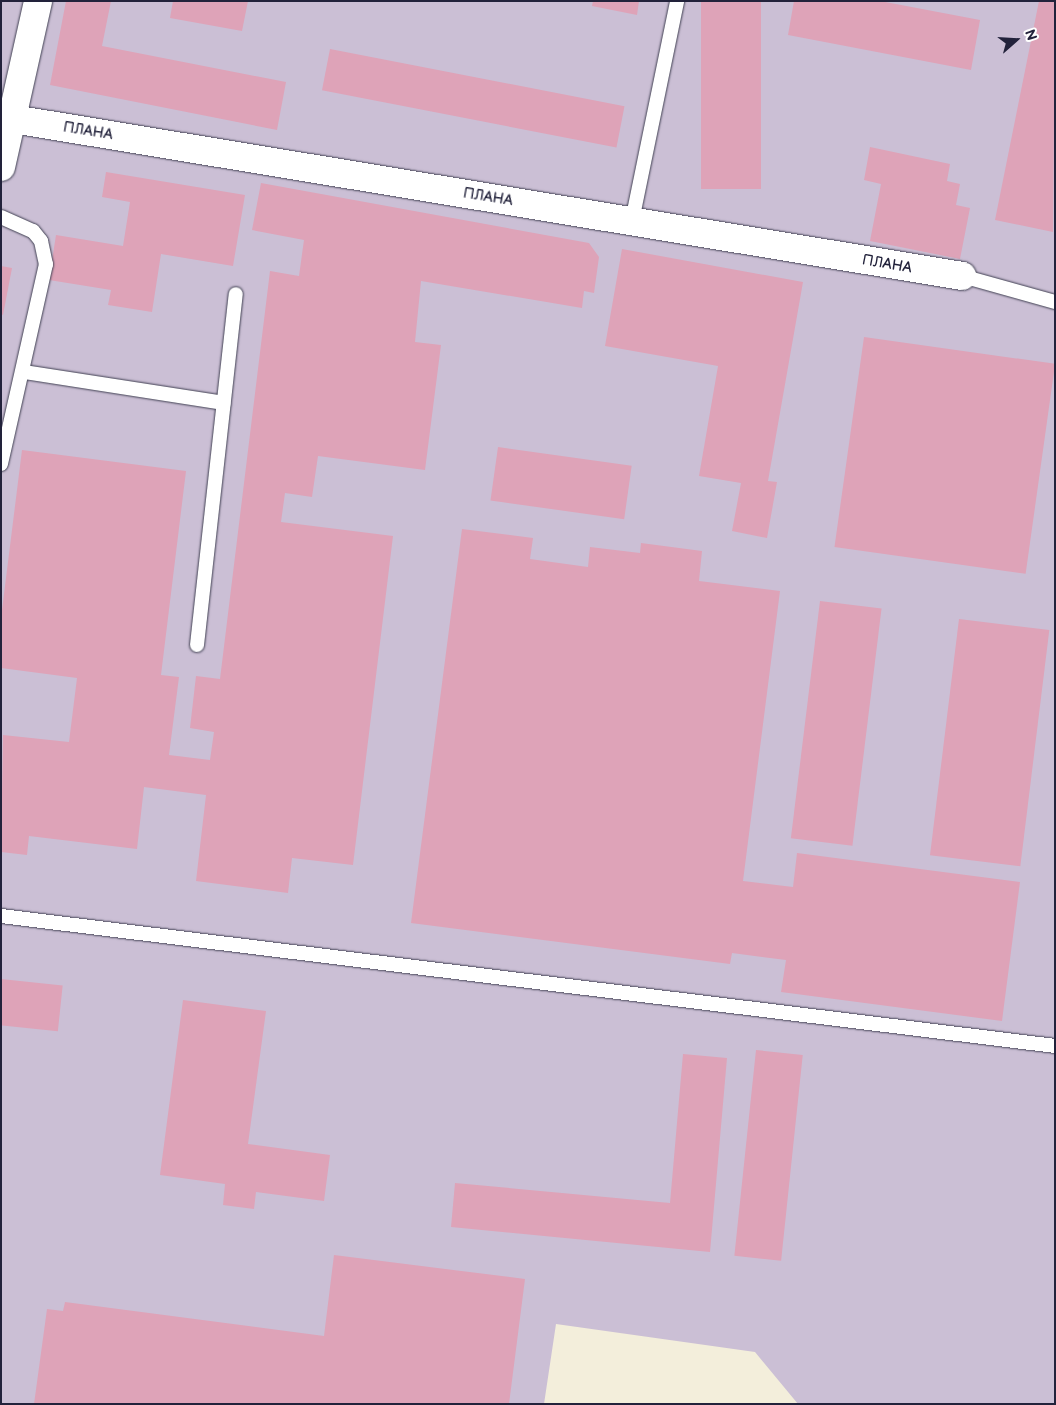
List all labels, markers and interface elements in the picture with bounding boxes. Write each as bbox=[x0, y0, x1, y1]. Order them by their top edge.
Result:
north arrow bbox=[991, 15, 1041, 65]
text: N bbox=[1021, 27, 1040, 43]
street label: ПЛАНА bbox=[62, 118, 114, 144]
street label: ПЛАНА bbox=[462, 184, 514, 210]
street label: ПЛАНА bbox=[861, 251, 913, 277]

